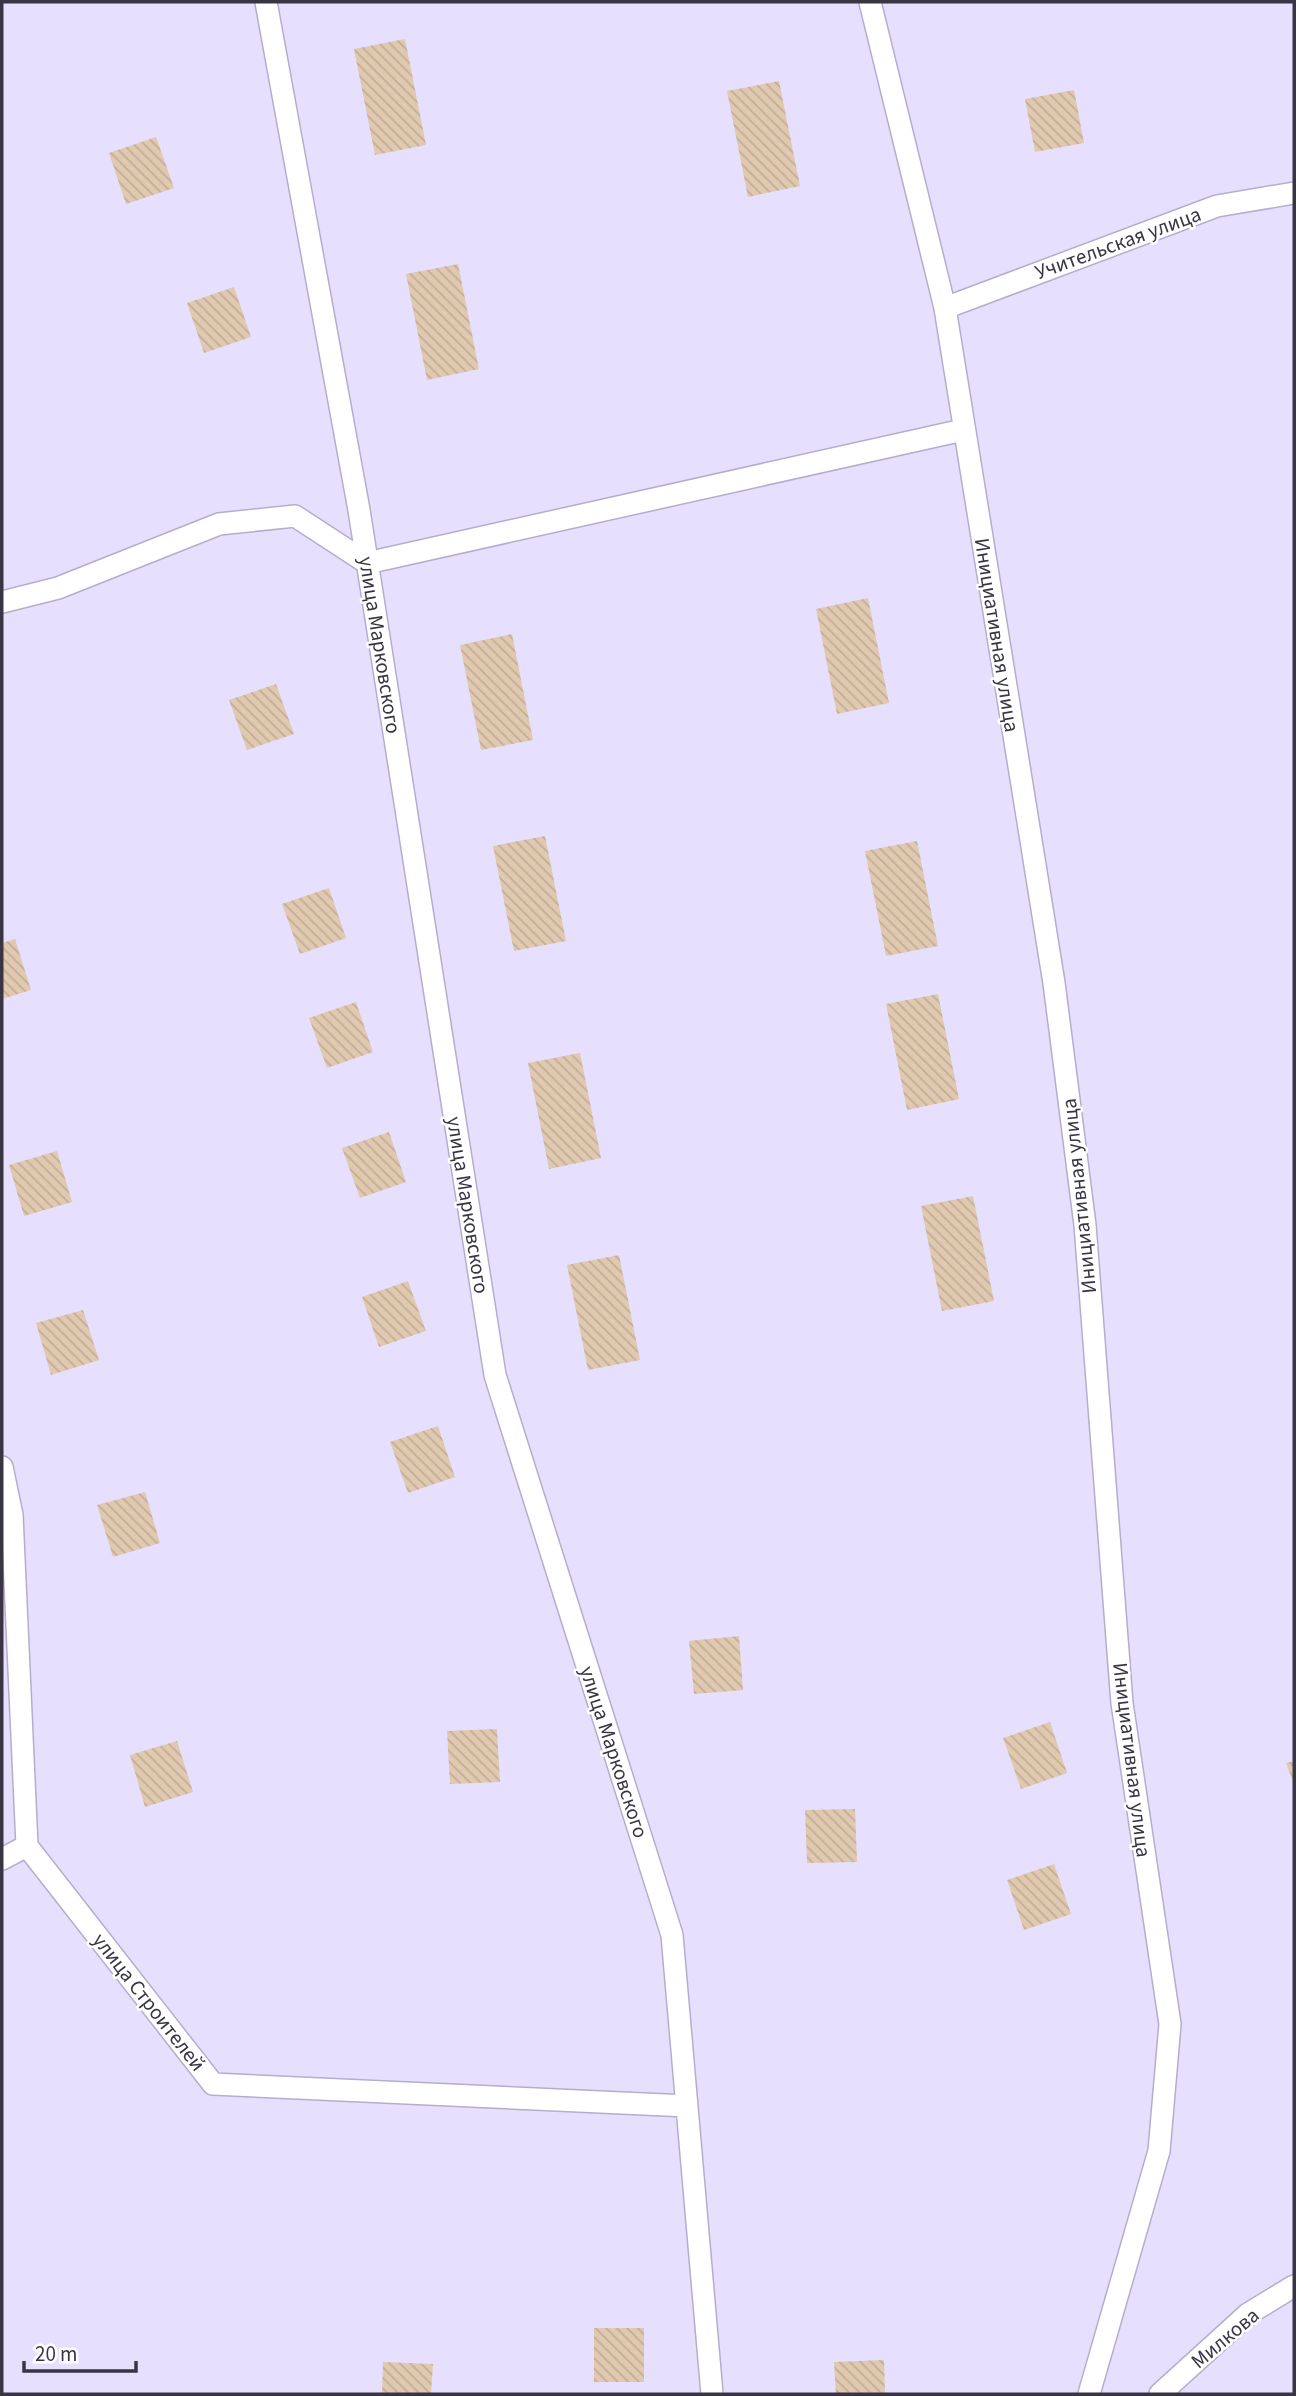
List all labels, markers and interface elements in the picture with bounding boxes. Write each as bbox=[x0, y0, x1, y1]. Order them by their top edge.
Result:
street label: Учительская улица bbox=[1031, 199, 1205, 287]
street label: Инициативная улица bbox=[967, 536, 1027, 734]
street label: улица Марковского bbox=[351, 554, 409, 736]
street label: Инициативная улица bbox=[1054, 1097, 1104, 1295]
street label: улица Марковского bbox=[439, 1114, 497, 1296]
street label: Инициативная улица bbox=[1105, 1661, 1159, 1859]
street label: улица Марковского bbox=[572, 1662, 656, 1842]
street label: улица Строителей bbox=[85, 1926, 213, 2078]
street label: Милкова bbox=[1184, 2300, 1266, 2376]
scale bar bbox=[24, 2330, 136, 2374]
text: 20 m bbox=[35, 2339, 77, 2369]

